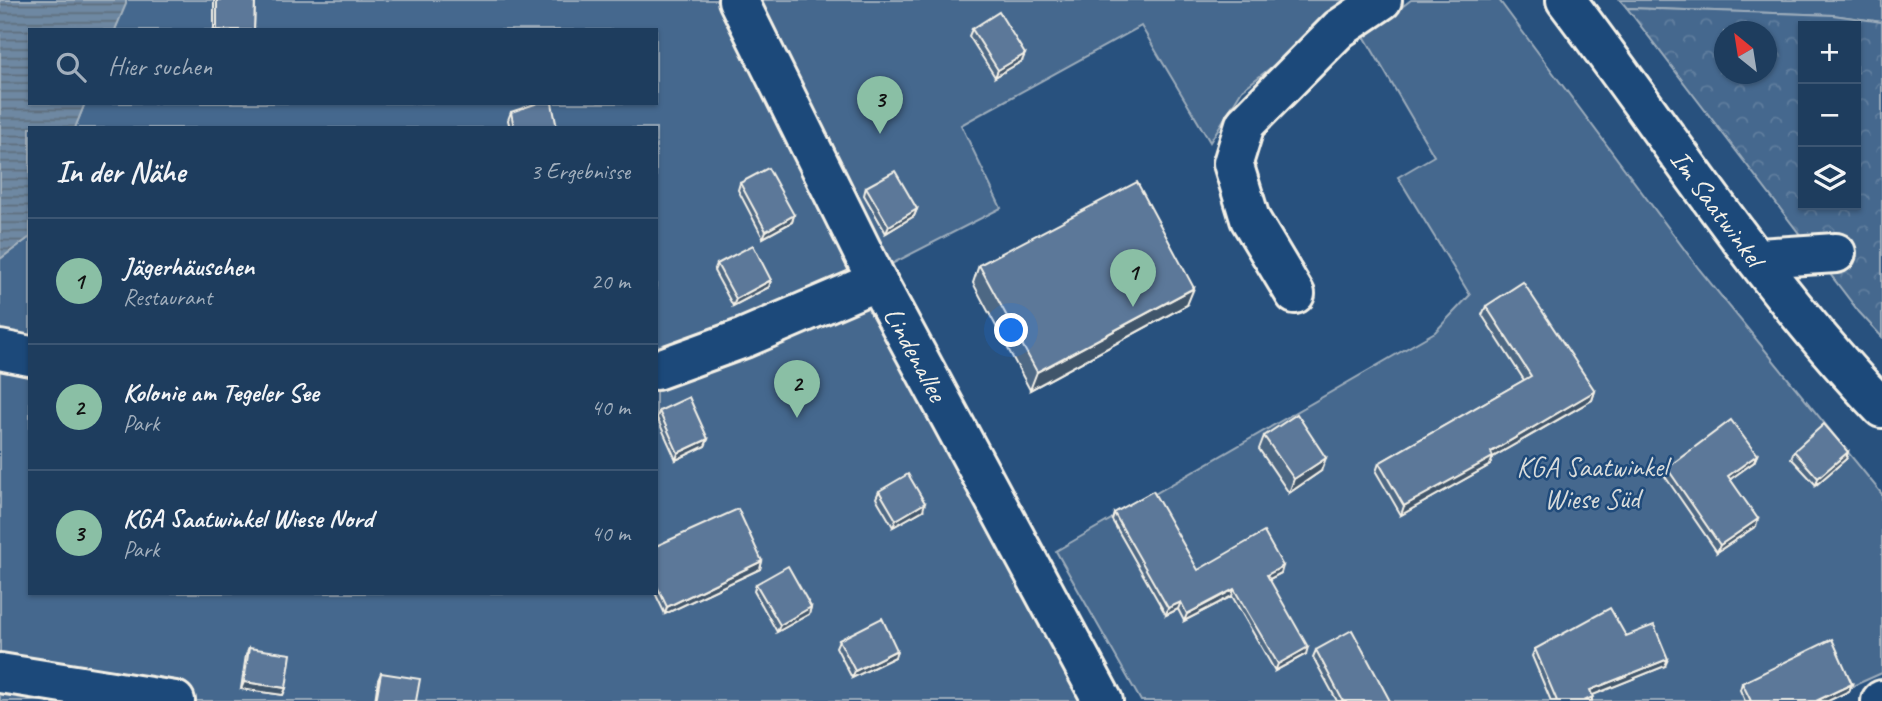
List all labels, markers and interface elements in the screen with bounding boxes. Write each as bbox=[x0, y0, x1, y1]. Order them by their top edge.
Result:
north arrow bbox=[1714, 21, 1777, 84]
map controls bbox=[1798, 21, 1861, 210]
button: + bbox=[1798, 21, 1861, 84]
search box bbox=[28, 28, 658, 105]
icon: search bbox=[52, 48, 90, 86]
text: Hier suchen bbox=[108, 50, 212, 83]
pin: 3 bbox=[857, 76, 903, 134]
button: − bbox=[1798, 84, 1861, 147]
street label: Im Saatwinkel bbox=[1663, 143, 1775, 277]
button: layers bbox=[1798, 147, 1861, 210]
text: In der Nähe bbox=[56, 153, 185, 191]
text: 3 Ergebnisse bbox=[530, 157, 630, 186]
pin: 1 bbox=[1110, 249, 1156, 307]
text: Jägerhäuschen bbox=[123, 250, 254, 283]
text: 1 bbox=[74, 267, 84, 296]
text: 20 m bbox=[591, 267, 630, 296]
text: Restaurant bbox=[123, 283, 212, 312]
street label: Lindenallee bbox=[876, 301, 956, 409]
your location bbox=[994, 313, 1028, 347]
pin: 2 bbox=[774, 360, 820, 418]
text: Kolonie am Tegeler See bbox=[123, 376, 319, 409]
text: 2 bbox=[74, 393, 84, 422]
text: 40 m bbox=[591, 393, 630, 422]
text: Park bbox=[123, 409, 159, 438]
park label: KGA Saatwinkel Wiese Süd bbox=[1516, 449, 1673, 516]
text: KGA Saatwinkel Wiese Nord bbox=[123, 502, 373, 535]
text: 3 bbox=[74, 519, 84, 548]
text: 40 m bbox=[591, 519, 630, 548]
text: Park bbox=[123, 535, 159, 564]

